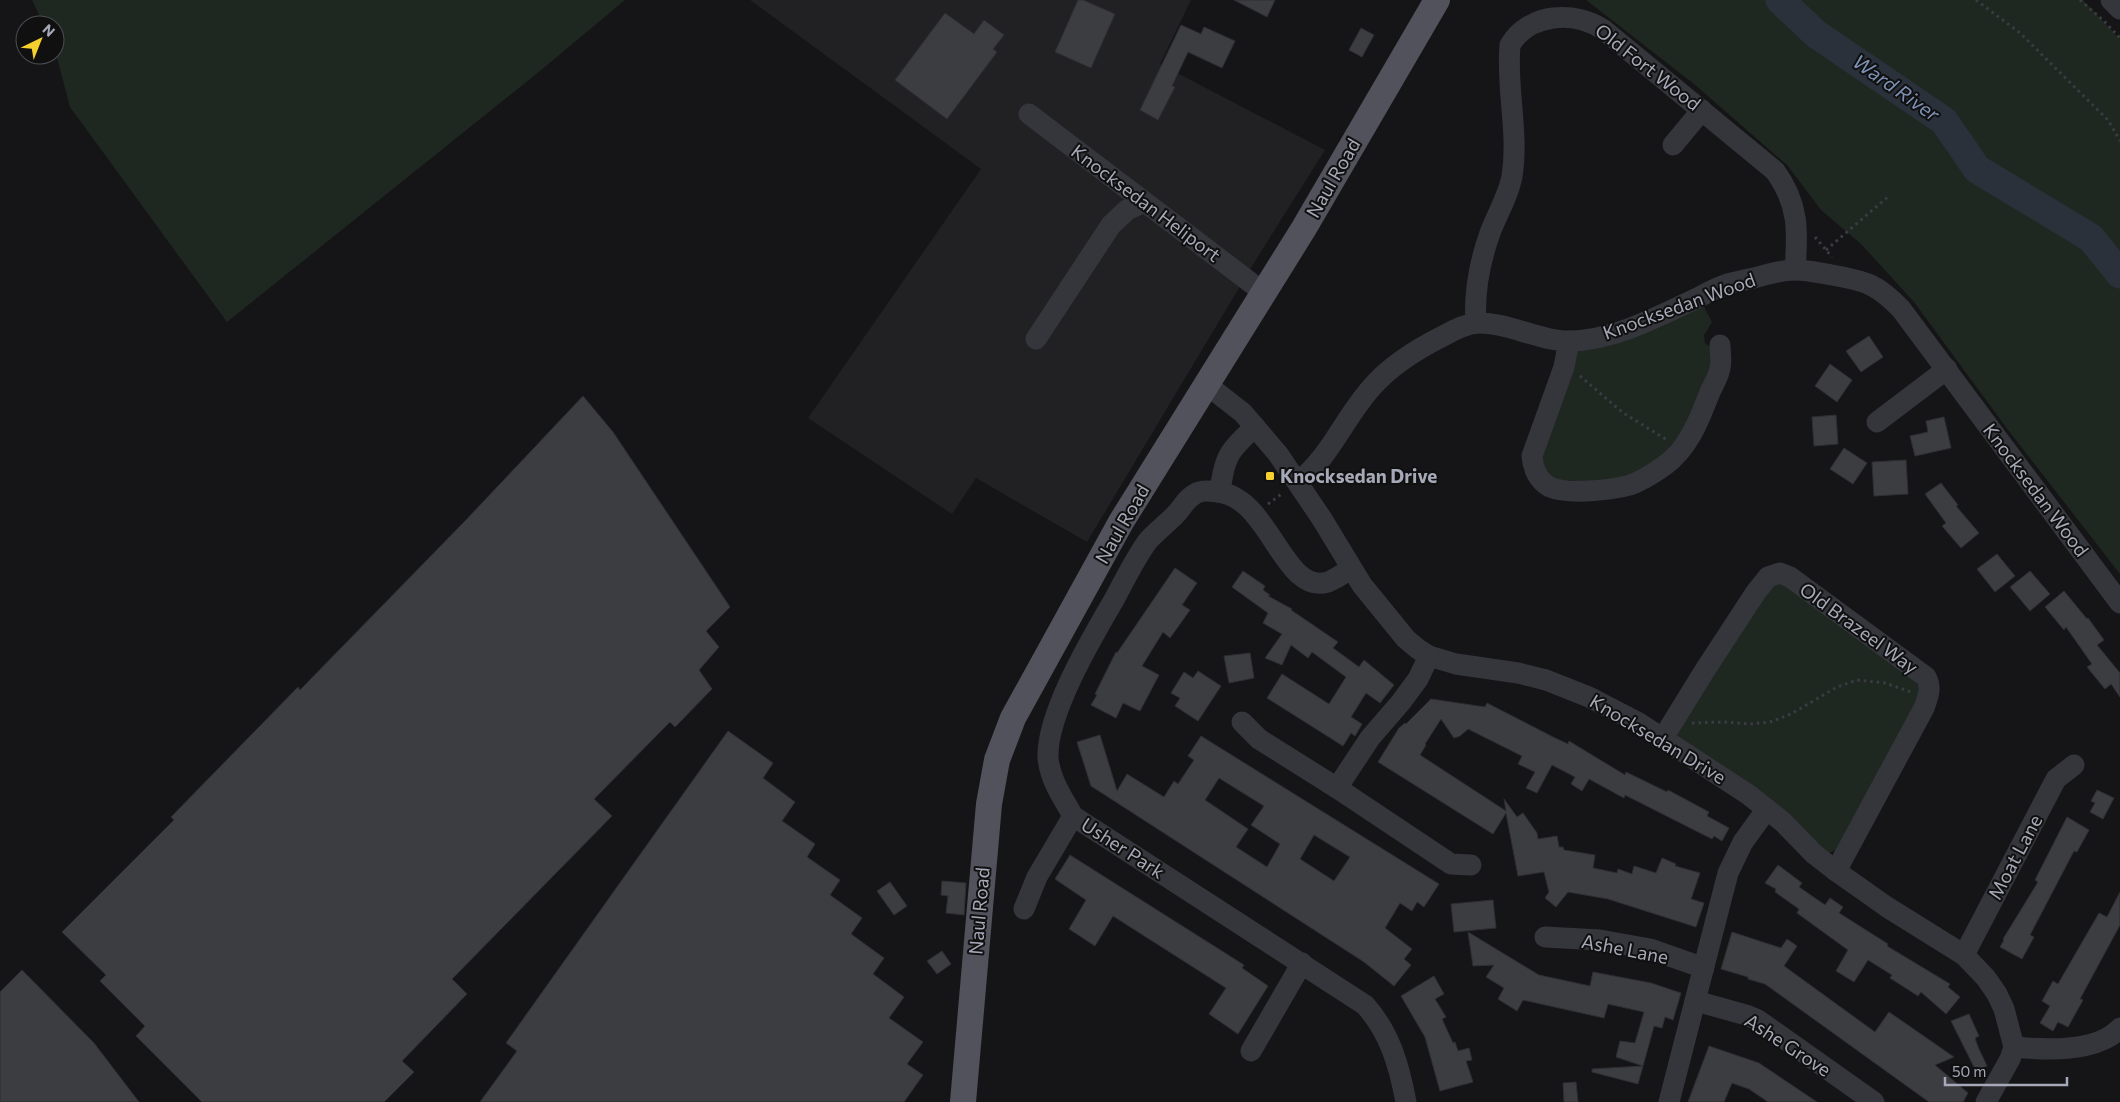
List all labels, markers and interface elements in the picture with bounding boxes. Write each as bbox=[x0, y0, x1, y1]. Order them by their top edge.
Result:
north arrow bbox=[15, 15, 65, 65]
street label: Old Fort Wood bbox=[1591, 18, 1706, 115]
text: N bbox=[40, 20, 59, 40]
water label: Ward River bbox=[1849, 49, 1945, 126]
street label: Naul Road bbox=[1301, 134, 1364, 221]
street label: Knocksedan Heliport bbox=[1067, 139, 1226, 266]
street label: Knocksedan Wood bbox=[1599, 267, 1758, 344]
street label: Knocksedan Wood bbox=[1979, 419, 2094, 561]
place label: Knocksedan Drive bbox=[1280, 464, 1437, 487]
marker: Knocksedan Drive bbox=[1264, 470, 1276, 482]
street label: Naul Road bbox=[1090, 480, 1153, 567]
street label: Old Brazeel Way bbox=[1796, 577, 1923, 678]
street label: Knocksedan Drive bbox=[1586, 689, 1730, 788]
street label: Moat Lane bbox=[1983, 810, 2046, 903]
street label: Usher Park bbox=[1077, 812, 1169, 883]
street label: Naul Road bbox=[963, 866, 994, 956]
street label: Ashe Lane bbox=[1580, 929, 1670, 968]
street label: Ashe Grove bbox=[1741, 1008, 1836, 1081]
scale bar bbox=[1945, 1054, 2068, 1086]
text: 50 m bbox=[1952, 1062, 1986, 1080]

